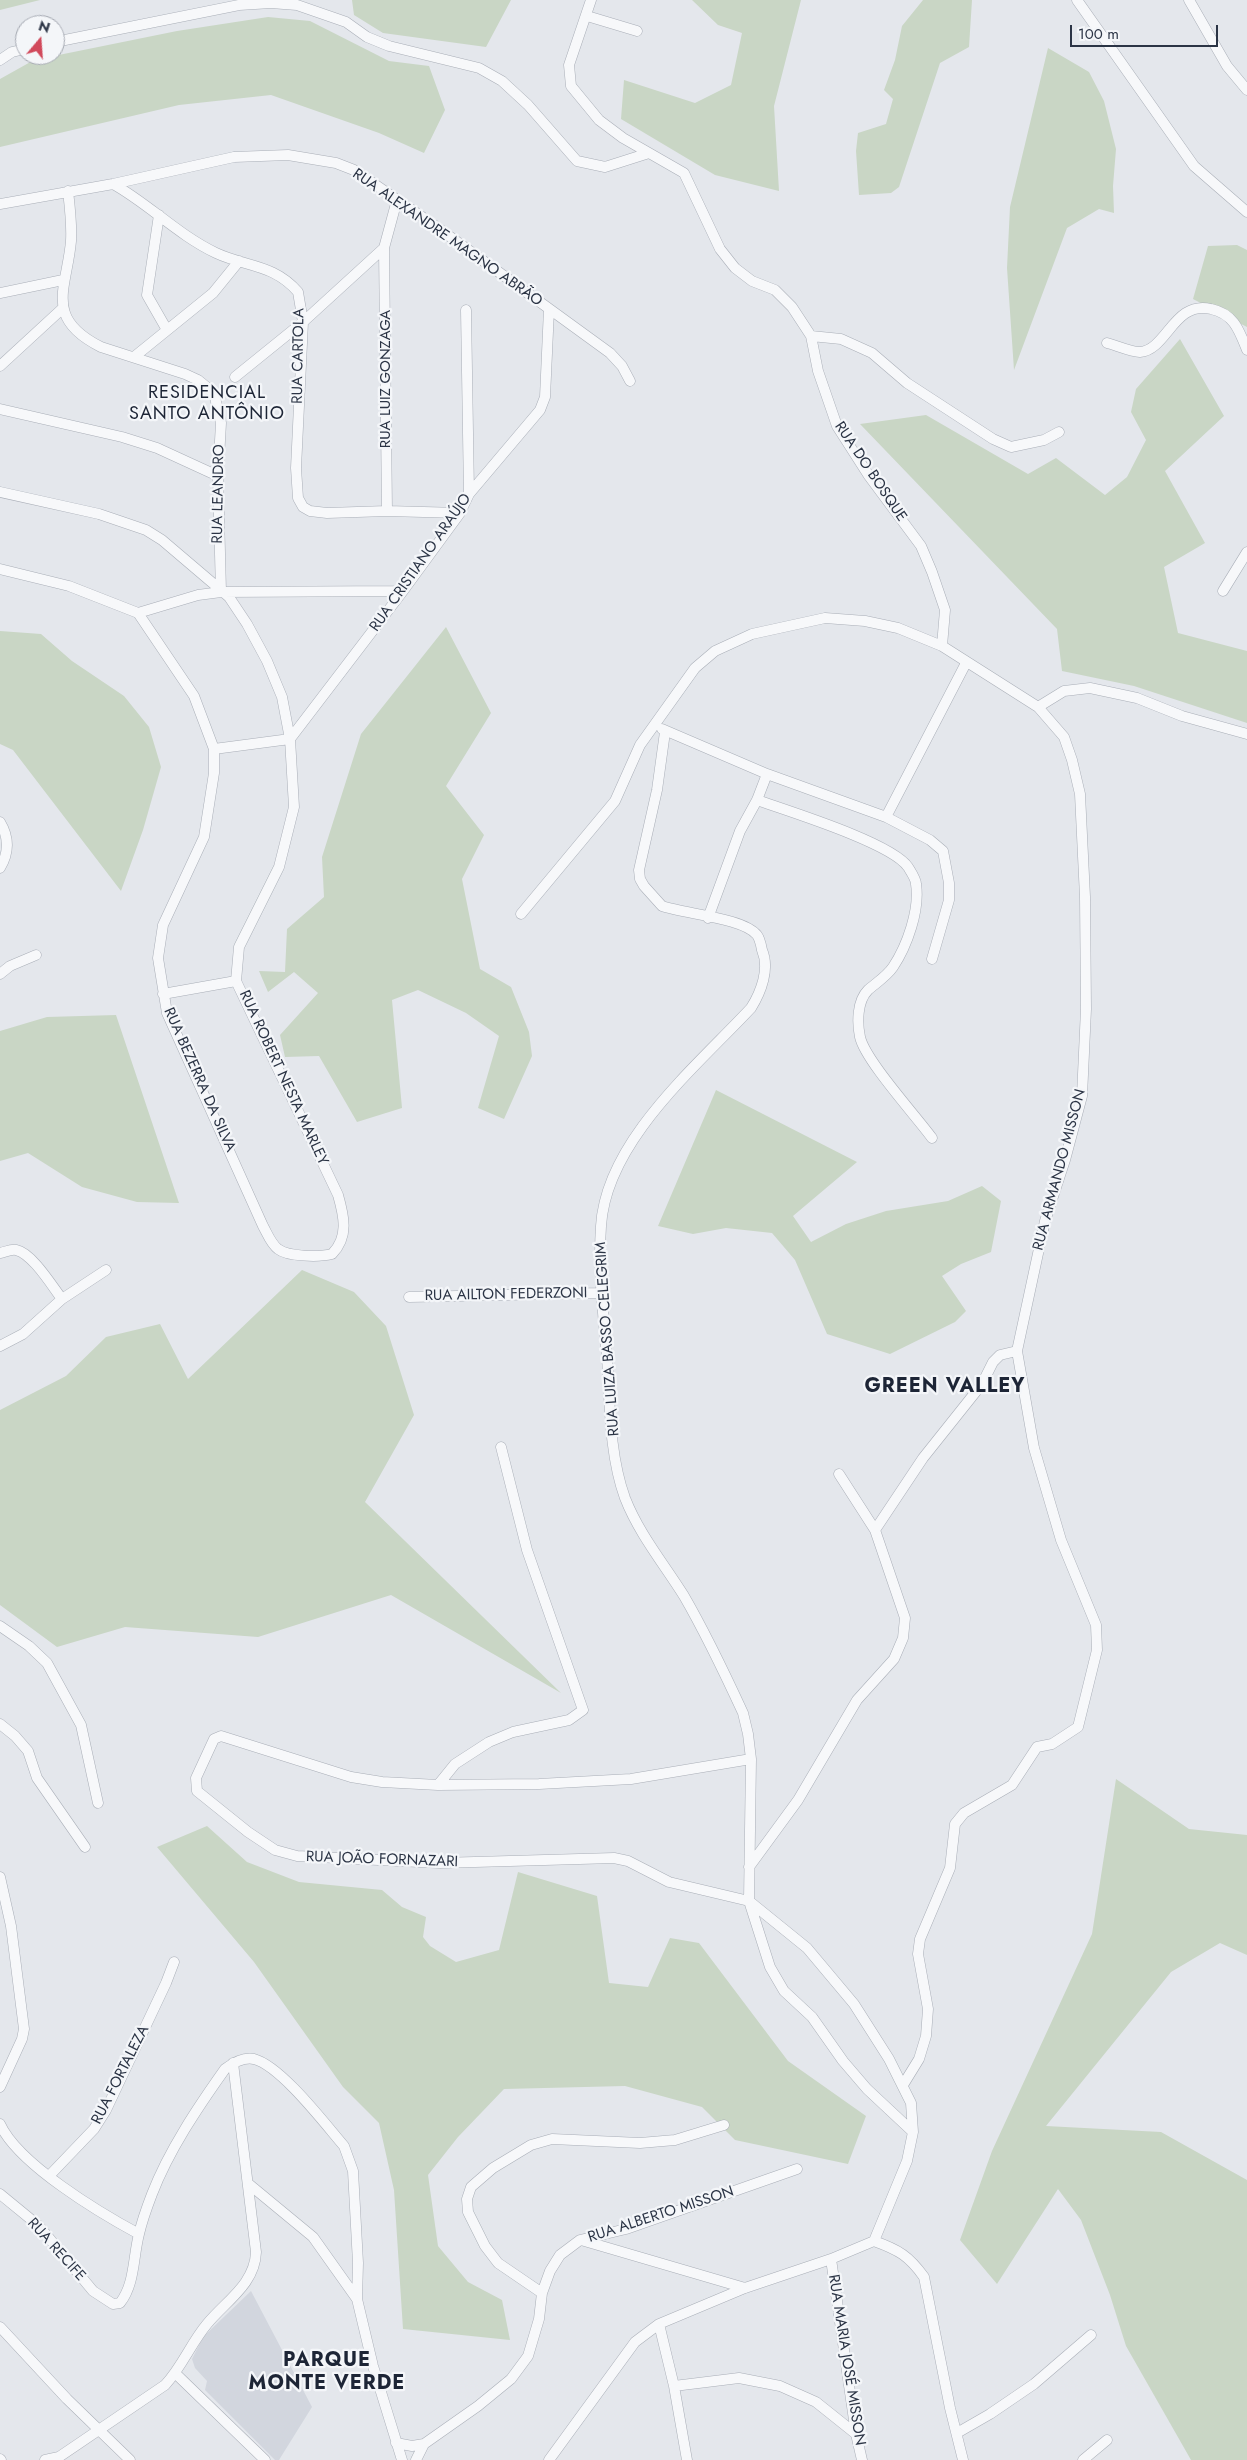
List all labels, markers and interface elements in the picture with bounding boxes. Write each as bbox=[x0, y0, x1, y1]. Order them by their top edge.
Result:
north arrow bbox=[15, 15, 65, 65]
text: N bbox=[36, 15, 53, 38]
scale bar bbox=[1072, 15, 1220, 47]
text: 100 m bbox=[1078, 23, 1119, 45]
street label: RUA ALEXANDRE MAGNO ABRÃO bbox=[349, 165, 545, 311]
street label: RUA CARTOLA bbox=[289, 308, 309, 404]
street label: RUA LUIZ GONZAGA bbox=[377, 310, 395, 448]
district label: RESIDENCIAL SANTO ANTÔNIO bbox=[127, 383, 287, 426]
street label: RUA DO BOSQUE bbox=[830, 419, 910, 525]
street label: RUA LEANDRO bbox=[209, 444, 229, 544]
street label: RUA CRISTIANO ARAÚJO bbox=[367, 491, 475, 635]
street label: RUA ROBERT NESTA MARLEY bbox=[235, 988, 331, 1168]
street label: RUA BEZERRA DA SILVA bbox=[159, 1005, 239, 1155]
street label: RUA ARMANDO MISSON bbox=[1030, 1087, 1090, 1253]
street label: RUA LUIZA BASSO CELEGRIM bbox=[592, 1241, 624, 1437]
street label: RUA AILTON FEDERZONI bbox=[424, 1285, 588, 1305]
district label: GREEN VALLEY bbox=[863, 1375, 1027, 1399]
street label: RUA JOÃO FORNAZARI bbox=[306, 1848, 458, 1872]
street label: RUA FORTALEZA bbox=[88, 2023, 154, 2127]
street label: RUA ALBERTO MISSON bbox=[586, 2183, 736, 2247]
street label: RUA RECIFE bbox=[23, 2215, 89, 2285]
street label: RUA MARIA JOSÉ MISSON bbox=[824, 2273, 868, 2447]
district label: PARQUE MONTE VERDE bbox=[247, 2349, 407, 2396]

